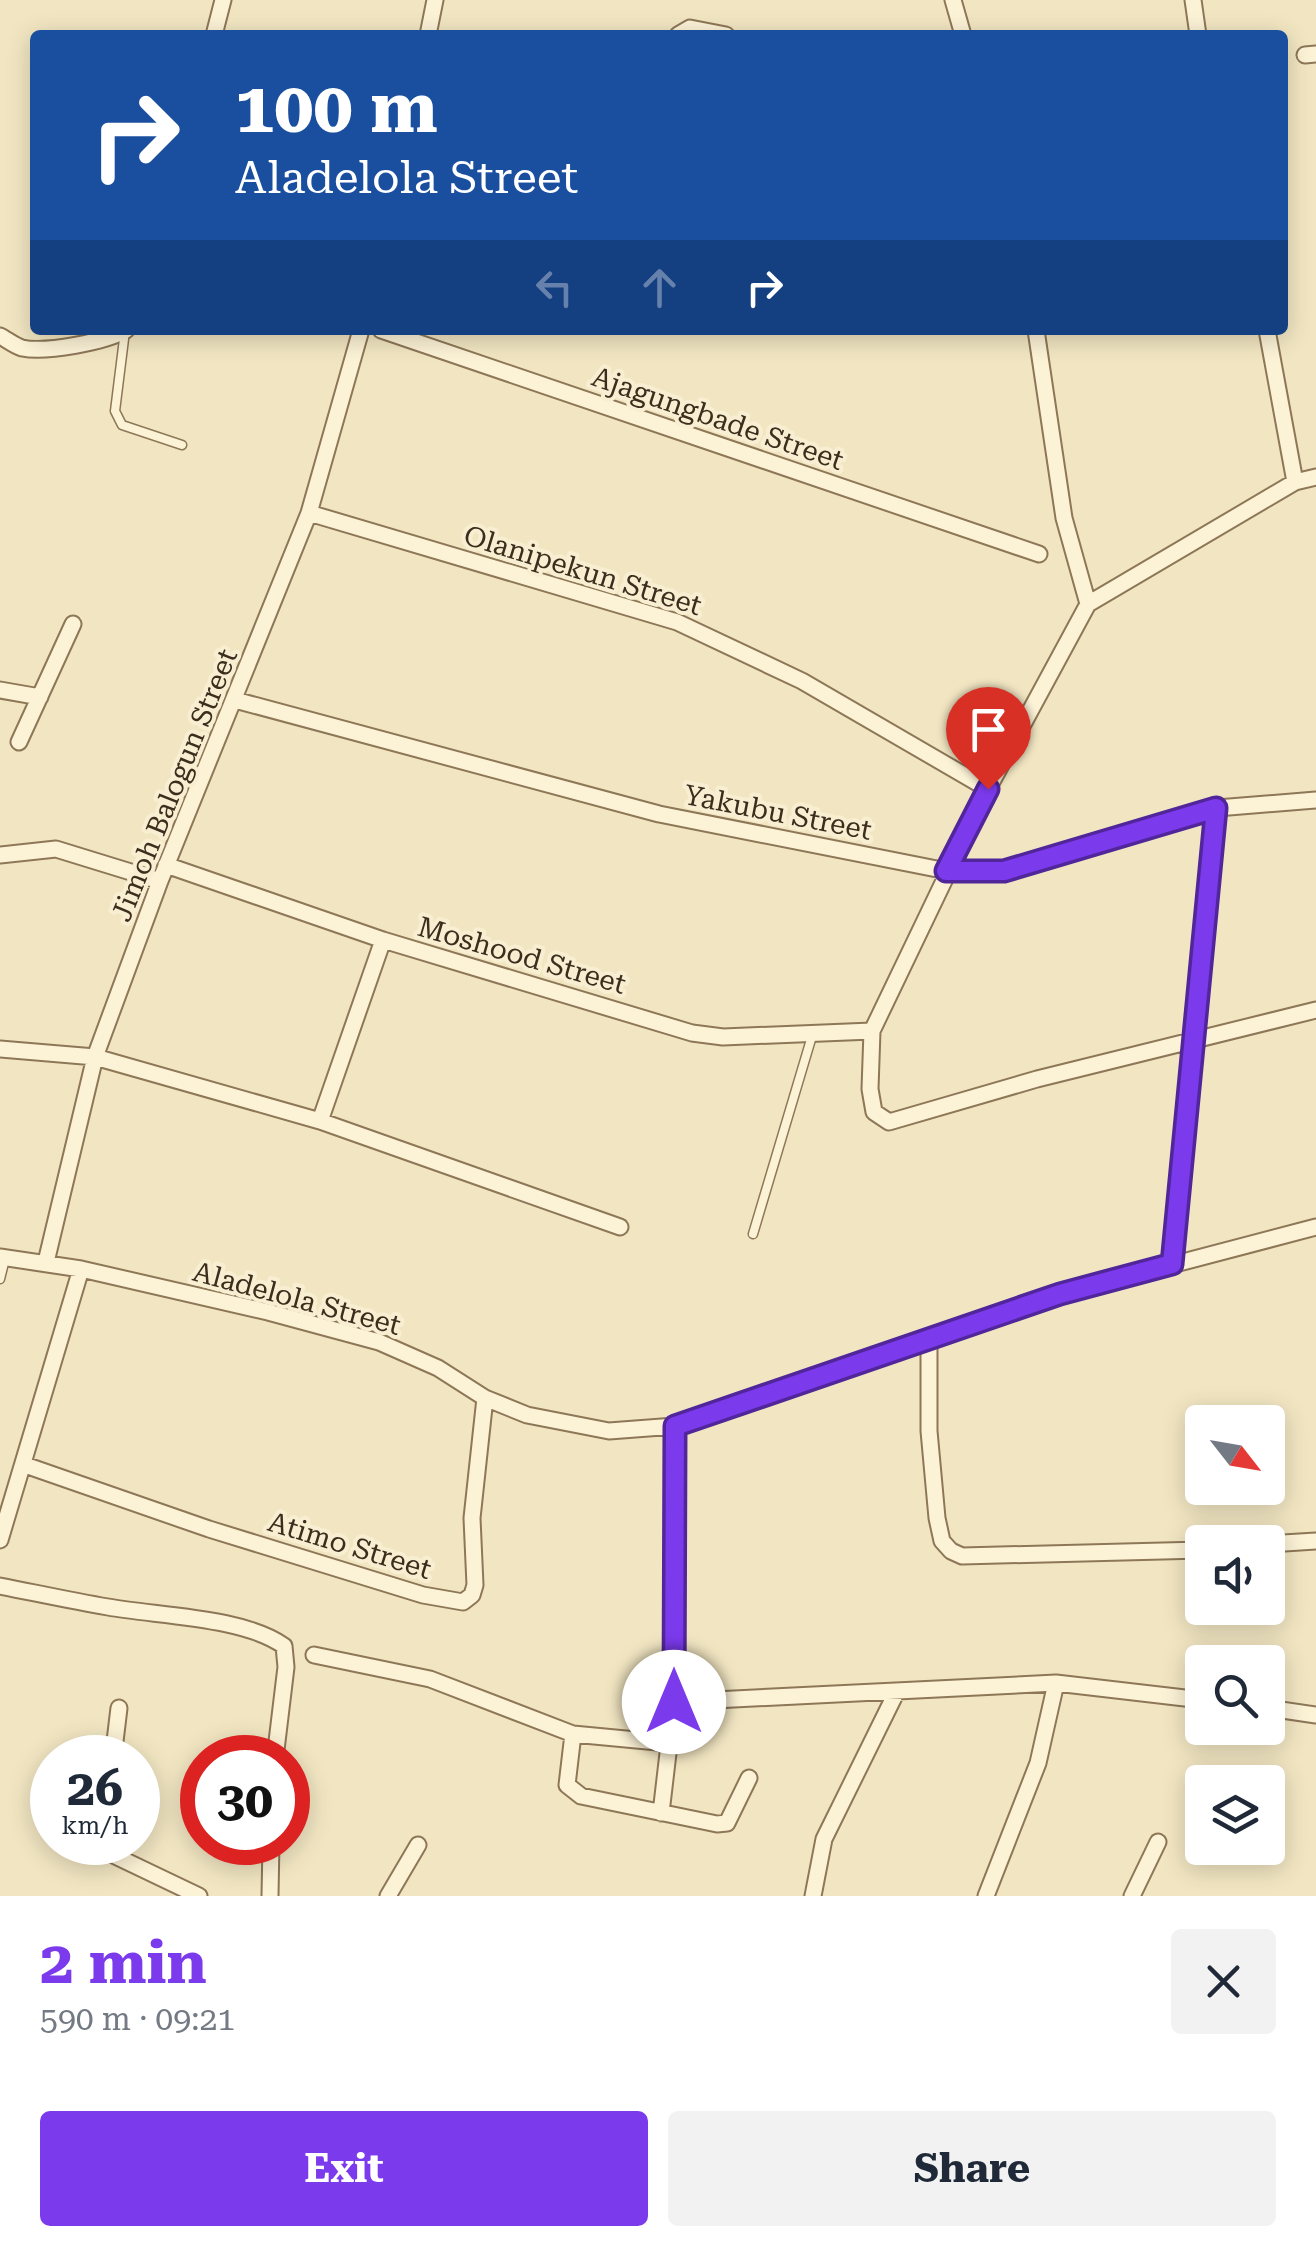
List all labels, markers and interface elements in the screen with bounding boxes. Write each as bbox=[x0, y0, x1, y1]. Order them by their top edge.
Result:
text: 100 m bbox=[235, 67, 438, 149]
icon: right bbox=[70, 70, 200, 200]
text: Aladelola Street bbox=[235, 151, 578, 204]
icon: left bbox=[527, 260, 582, 315]
icon: ahead bbox=[632, 260, 687, 315]
icon: right bbox=[737, 260, 792, 315]
street label: Ajagungbade Street bbox=[588, 360, 848, 477]
street label: Olanipekun Street bbox=[460, 519, 706, 622]
street label: Jimoh Balogun Street bbox=[105, 644, 244, 926]
pin bbox=[946, 687, 1031, 790]
icon: arrive bbox=[961, 702, 1016, 757]
street label: Yakubu Street bbox=[681, 778, 874, 847]
street label: Moshood Street bbox=[414, 910, 630, 1001]
street label: Aladelola Street bbox=[189, 1255, 404, 1342]
north arrow bbox=[1185, 1405, 1285, 1505]
map controls bbox=[1185, 1405, 1285, 1865]
street label: Atimo Street bbox=[264, 1505, 435, 1586]
button: sound bbox=[1185, 1525, 1285, 1625]
button: search bbox=[1185, 1645, 1285, 1745]
position arrow bbox=[622, 1650, 726, 1754]
speed limit sign: 30 bbox=[180, 1735, 310, 1865]
text: 26 bbox=[67, 1759, 123, 1817]
button: layers bbox=[1185, 1765, 1285, 1865]
text: km/h bbox=[62, 1811, 128, 1840]
text: 2 min bbox=[40, 1927, 207, 1998]
button: close bbox=[1171, 1929, 1276, 2034]
text: 590 m · 09:21 bbox=[40, 2000, 235, 2038]
button: Exit bbox=[40, 2111, 648, 2226]
button: Share bbox=[668, 2111, 1276, 2226]

